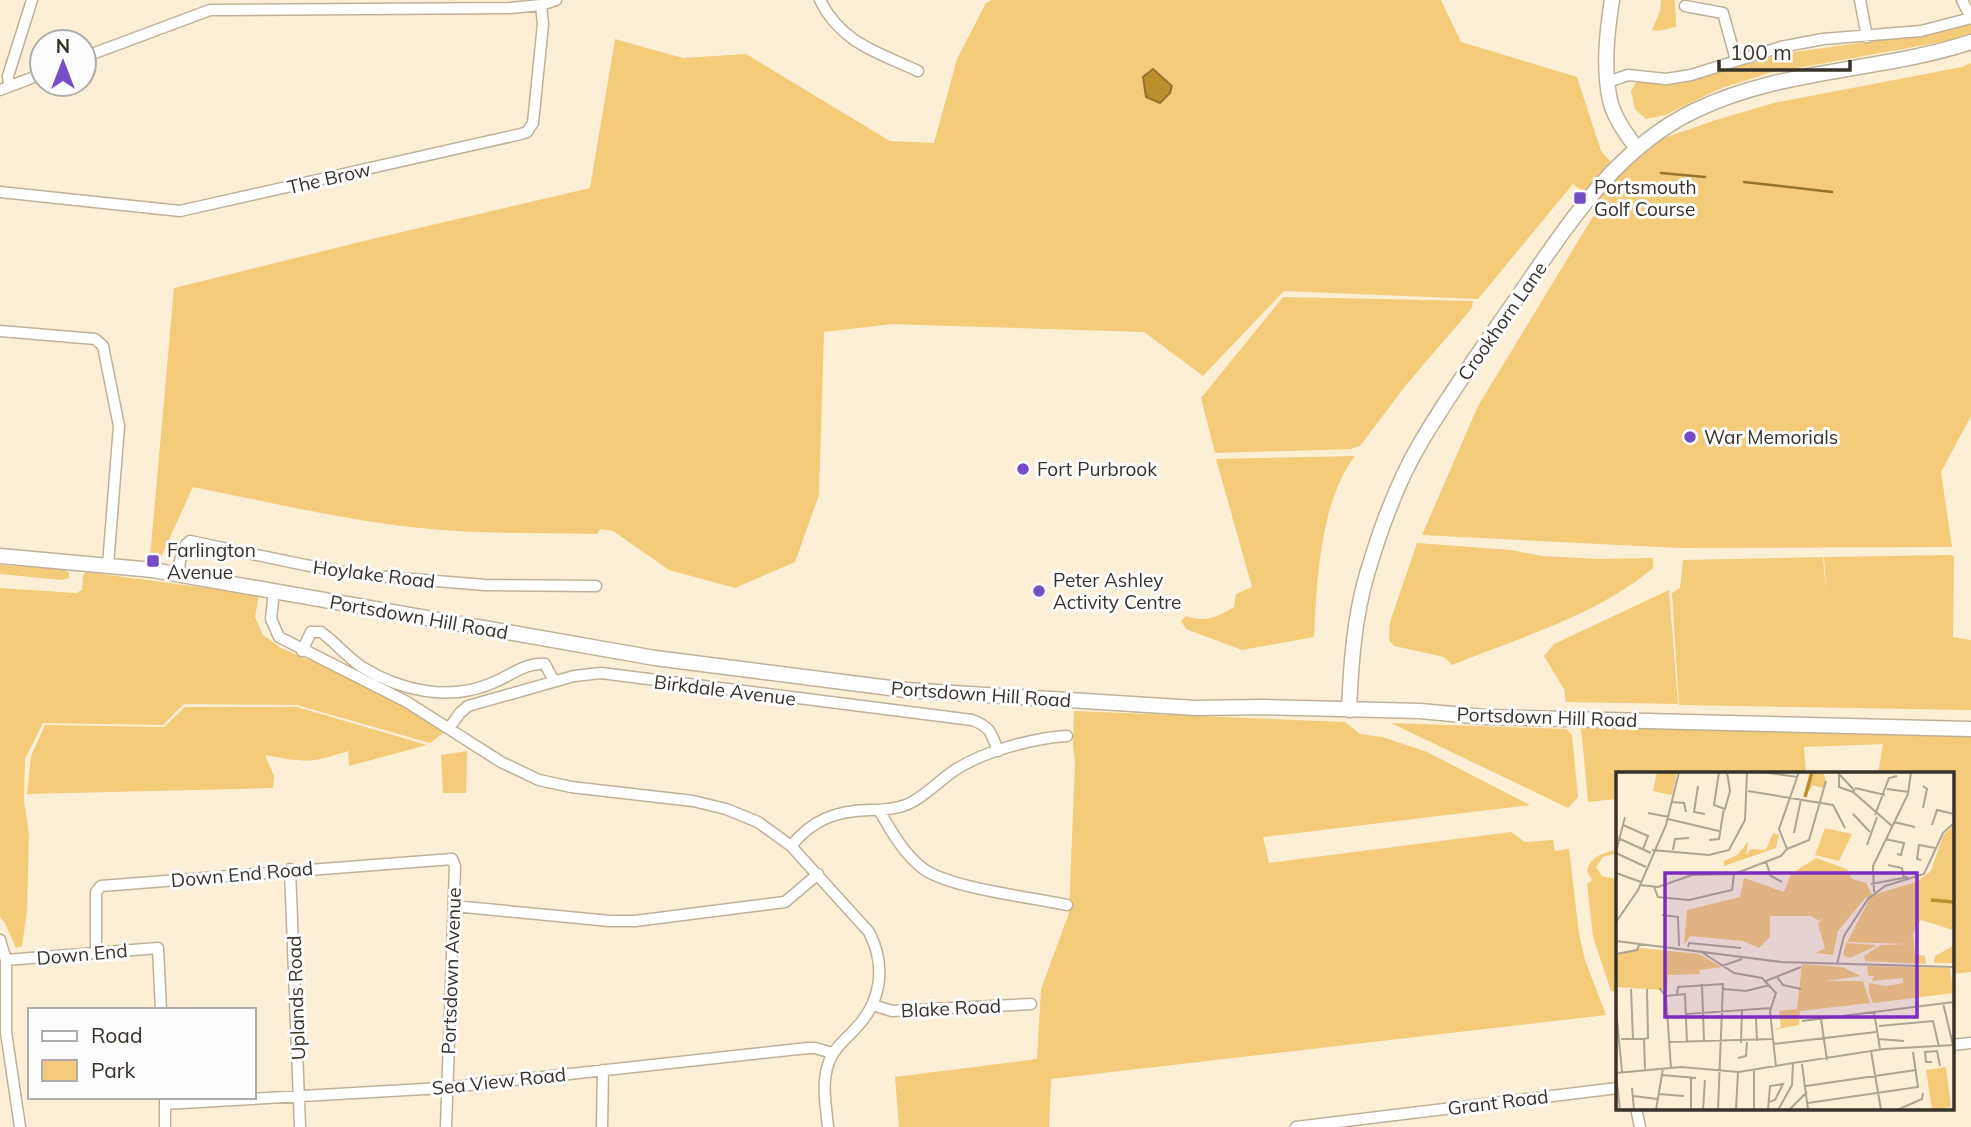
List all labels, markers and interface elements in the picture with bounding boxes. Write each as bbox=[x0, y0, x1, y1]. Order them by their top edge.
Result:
north arrow bbox=[28, 28, 98, 98]
scale bar bbox=[1719, 28, 1850, 72]
text: N bbox=[56, 34, 70, 58]
text: 100 m bbox=[1730, 39, 1792, 65]
street label: The Brow bbox=[285, 157, 373, 199]
place label: Portsmouth Golf Course bbox=[1594, 175, 1697, 221]
marker: Portsmouth Golf Course bbox=[1572, 190, 1588, 206]
street label: Crookhorn Lane bbox=[1452, 257, 1552, 385]
place label: War Memorials bbox=[1704, 425, 1838, 449]
marker: War Memorials bbox=[1682, 429, 1698, 445]
place label: Fort Purbrook bbox=[1037, 457, 1157, 481]
marker: Fort Purbrook bbox=[1015, 461, 1031, 477]
place label: Farlington Avenue bbox=[167, 538, 256, 584]
marker: Farlington Avenue bbox=[145, 553, 161, 569]
street label: Hoylake Road bbox=[312, 555, 436, 593]
place label: Peter Ashley Activity Centre bbox=[1053, 568, 1181, 614]
marker: Peter Ashley Activity Centre bbox=[1031, 583, 1047, 599]
street label: Portsdown Hill Road bbox=[328, 589, 510, 645]
street label: Birkdale Avenue bbox=[653, 669, 797, 711]
street label: Portsdown Hill Road bbox=[890, 676, 1072, 712]
street label: Portsdown Hill Road bbox=[1456, 702, 1638, 732]
inset map bbox=[1616, 772, 1954, 1110]
street label: Down End Road bbox=[170, 856, 314, 892]
street label: Portsdown Avenue bbox=[436, 887, 466, 1055]
street label: Uplands Road bbox=[282, 935, 310, 1061]
street label: Down End bbox=[36, 938, 128, 970]
street label: Blake Road bbox=[900, 993, 1002, 1023]
legend bbox=[28, 1008, 256, 1099]
text: Road bbox=[91, 1022, 142, 1048]
text: Park bbox=[91, 1057, 135, 1083]
street label: Sea View Road bbox=[431, 1062, 567, 1100]
street label: Grant Road bbox=[1446, 1084, 1550, 1120]

